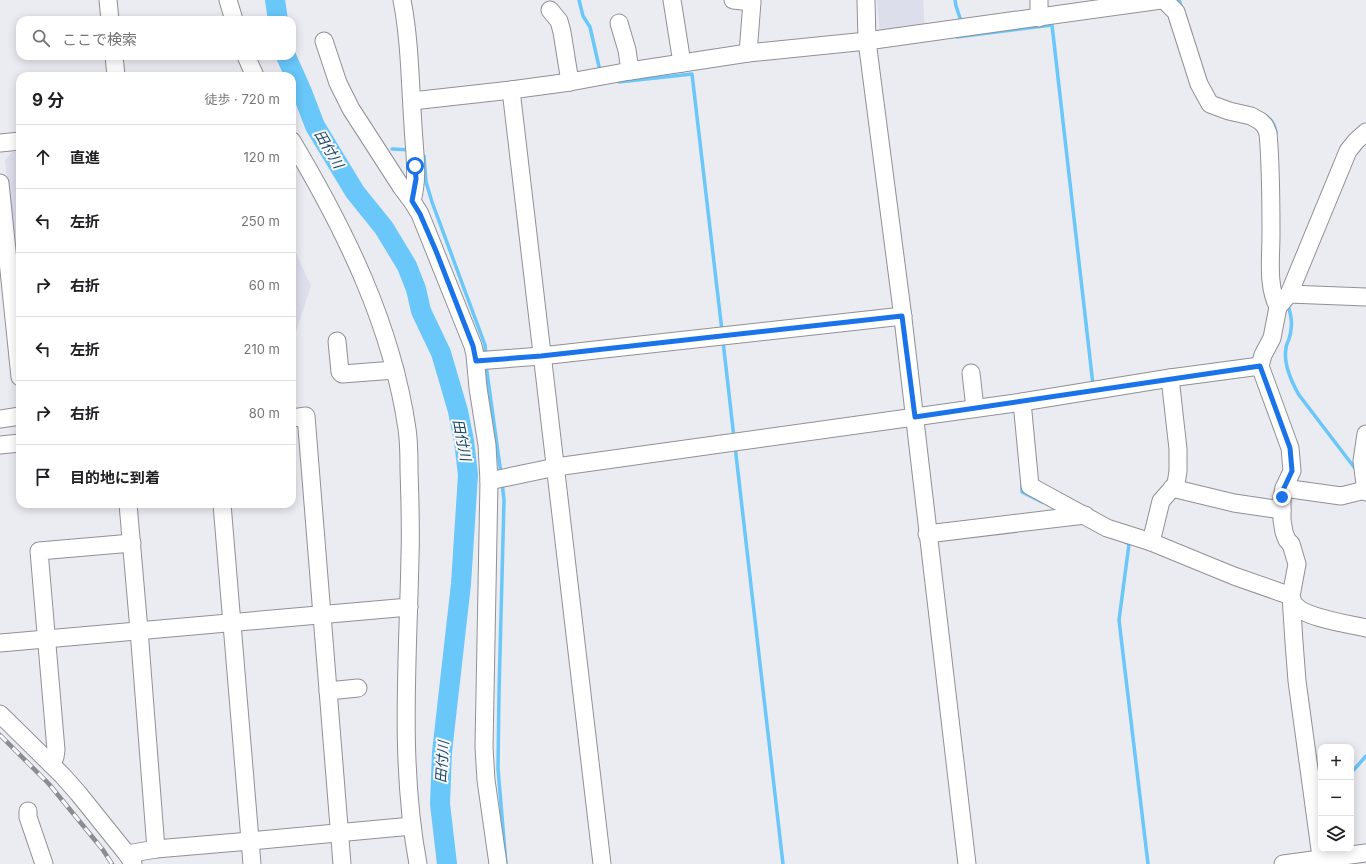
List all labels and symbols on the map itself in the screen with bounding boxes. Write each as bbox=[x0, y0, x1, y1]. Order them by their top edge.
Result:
water label: 田付川 bbox=[311, 126, 349, 173]
route start bbox=[406, 157, 424, 175]
water label: 田付川 bbox=[450, 418, 475, 464]
route end bbox=[1273, 488, 1291, 506]
water label: 田付川 bbox=[432, 738, 452, 784]

